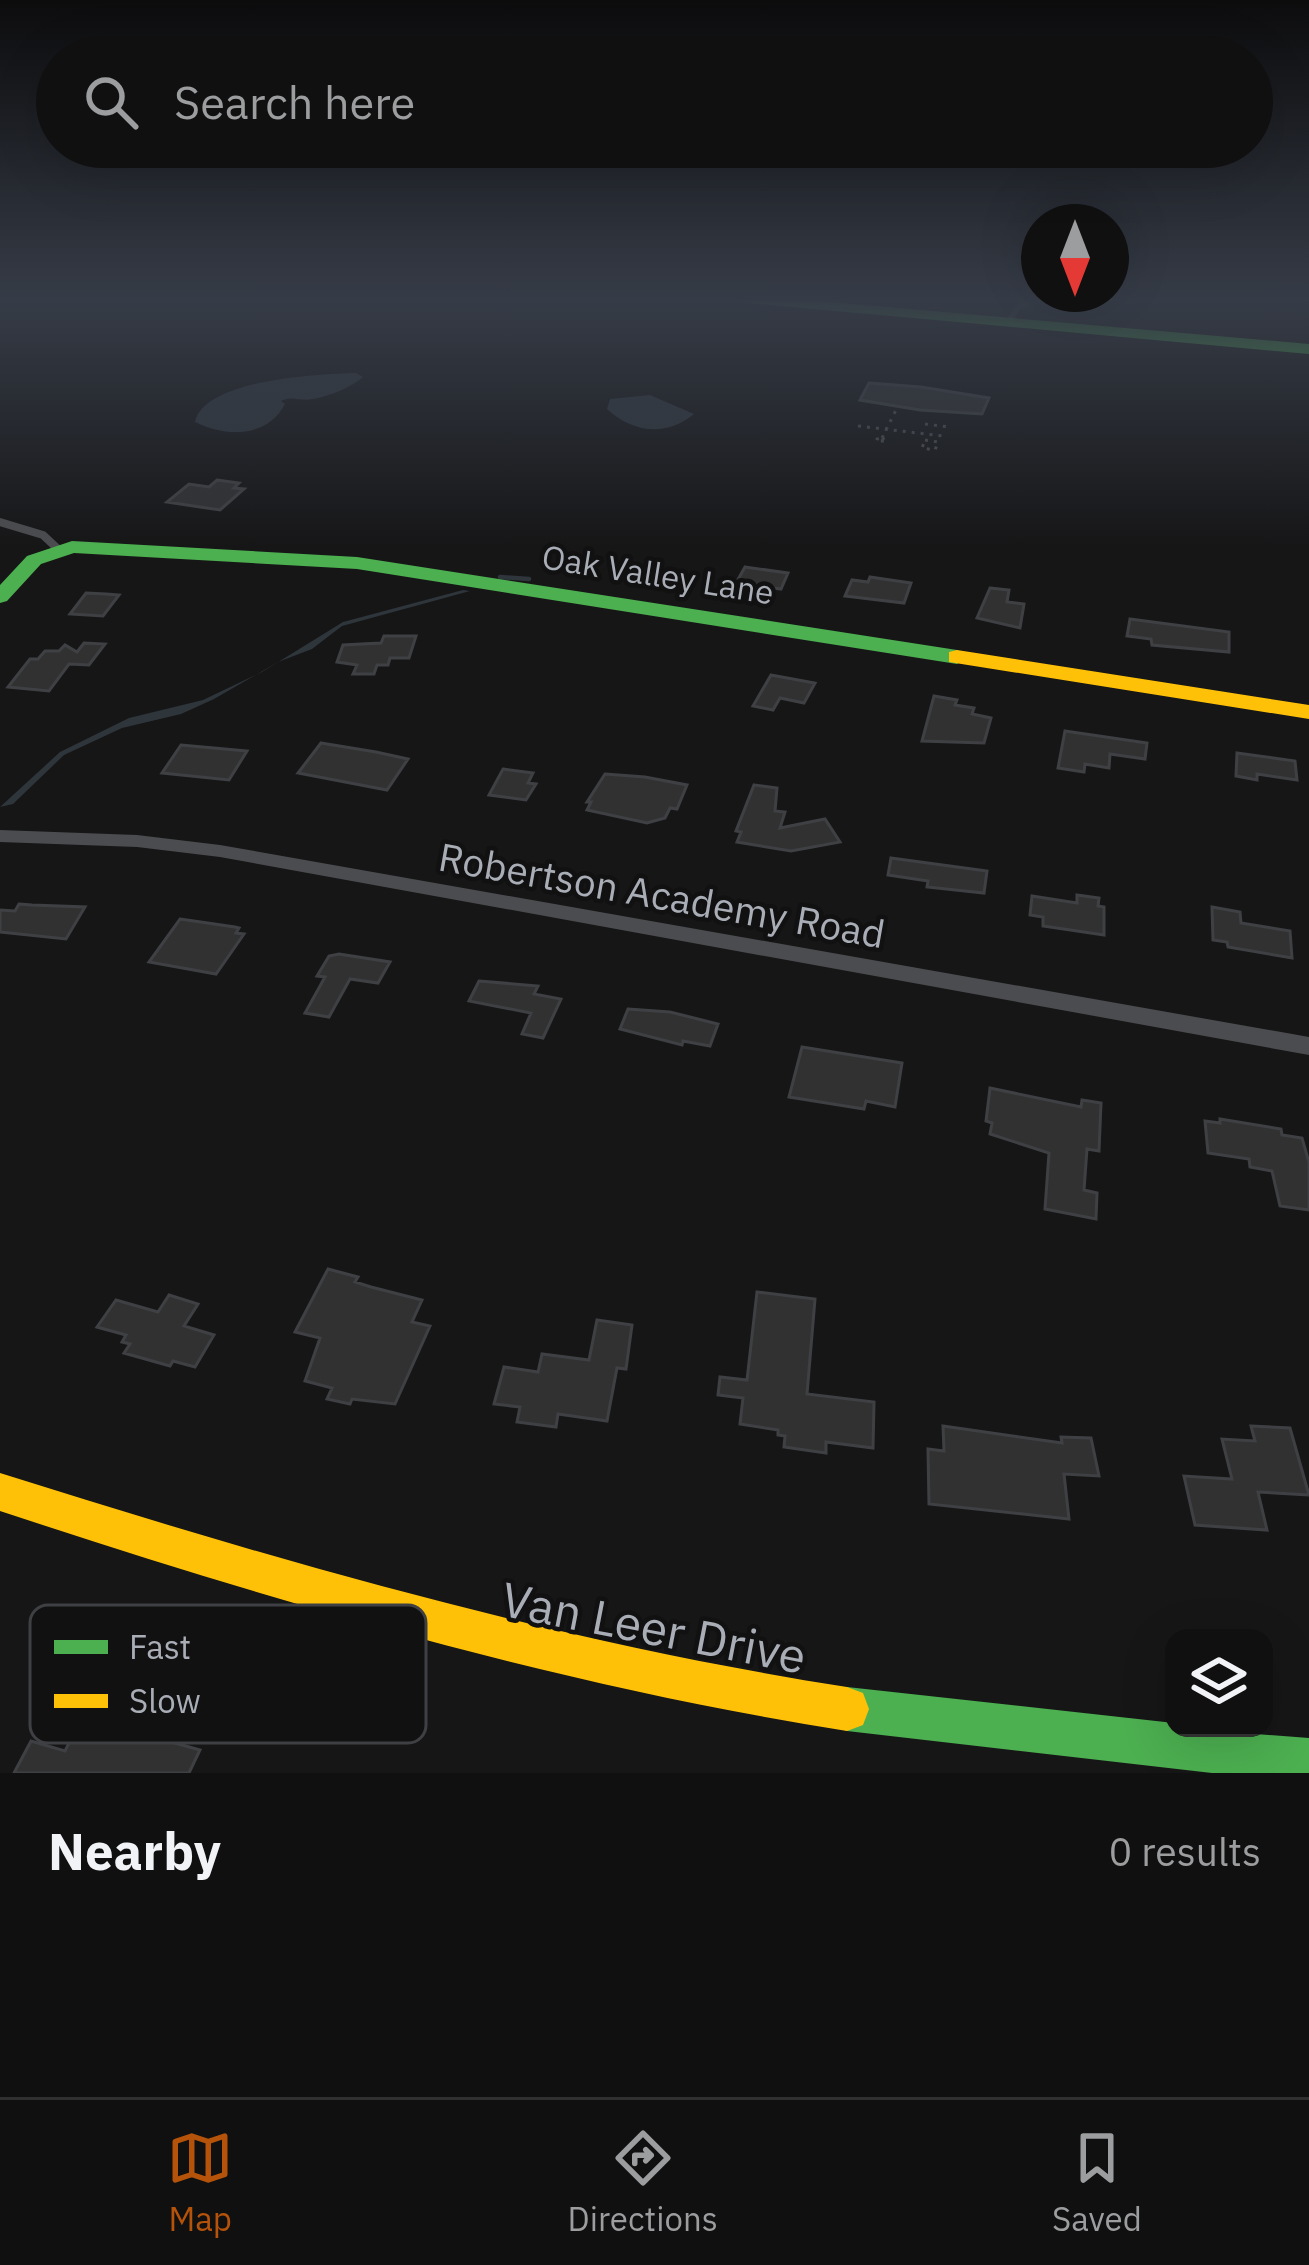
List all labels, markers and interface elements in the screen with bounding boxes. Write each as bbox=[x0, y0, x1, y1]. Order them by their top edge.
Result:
search box bbox=[36, 36, 1273, 168]
icon: search bbox=[78, 69, 144, 135]
text: Search here bbox=[174, 73, 415, 131]
north arrow bbox=[1021, 204, 1129, 312]
street label: Oak Valley Lane bbox=[539, 534, 777, 614]
street label: Robertson Academy Road bbox=[435, 831, 889, 959]
street label: Van Leer Drive bbox=[497, 1567, 811, 1687]
legend bbox=[30, 1605, 426, 1743]
text: Fast bbox=[129, 1625, 191, 1668]
map controls bbox=[1165, 1629, 1273, 1737]
button: layers bbox=[1165, 1629, 1273, 1737]
text: Slow bbox=[129, 1679, 201, 1722]
text: Nearby bbox=[48, 1818, 221, 1884]
text: 0 results bbox=[1109, 1826, 1261, 1877]
tab: Map bbox=[167, 2125, 233, 2240]
tab: Directions bbox=[568, 2125, 718, 2240]
tab: Saved bbox=[1052, 2125, 1142, 2240]

